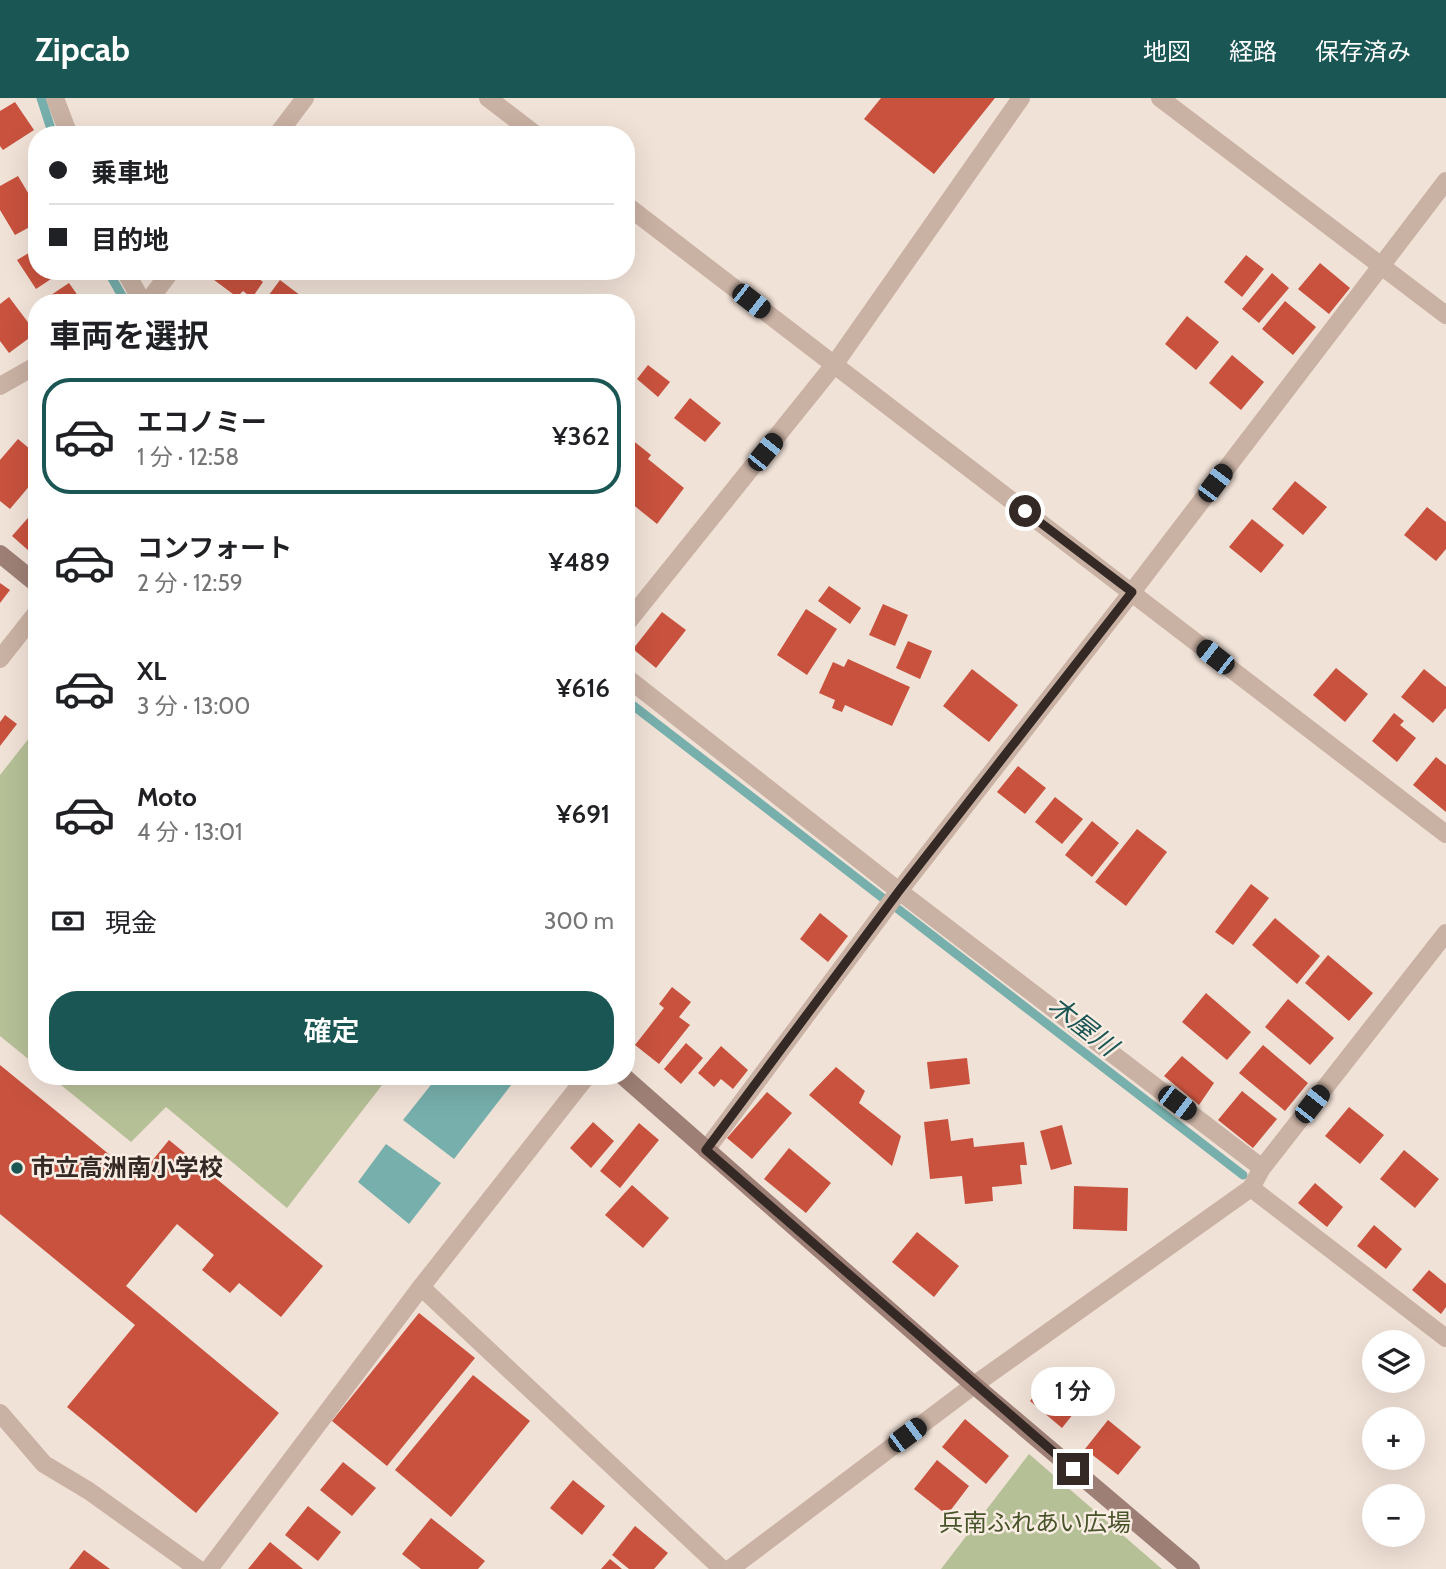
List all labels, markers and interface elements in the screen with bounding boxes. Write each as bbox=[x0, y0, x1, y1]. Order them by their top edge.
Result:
text: Zipcab bbox=[35, 29, 130, 69]
text: 地図 bbox=[1143, 37, 1191, 66]
text: 経路 bbox=[1229, 37, 1277, 66]
text: 保存済み bbox=[1315, 37, 1411, 66]
text: 乗車地 bbox=[91, 157, 169, 189]
text: 目的地 bbox=[91, 224, 169, 256]
car bbox=[728, 280, 775, 322]
text: 車両を選択 bbox=[49, 316, 209, 355]
icon: car bbox=[53, 405, 116, 468]
text: エコノミー bbox=[137, 406, 267, 438]
text: ¥362 bbox=[552, 420, 610, 452]
car bbox=[744, 429, 787, 475]
text: 1 分 · 12:58 bbox=[137, 443, 239, 471]
car bbox=[1194, 460, 1237, 506]
route start bbox=[1009, 495, 1041, 527]
icon: car bbox=[53, 531, 116, 594]
text: コンフォート bbox=[137, 532, 292, 564]
text: ¥489 bbox=[549, 546, 610, 578]
text: 2 分 · 12:59 bbox=[137, 569, 243, 597]
car bbox=[1192, 636, 1239, 678]
text: XL bbox=[137, 655, 166, 687]
icon: car bbox=[53, 657, 116, 720]
text: ¥616 bbox=[556, 672, 610, 704]
text: 3 分 · 13:00 bbox=[137, 692, 250, 720]
text: Moto bbox=[137, 781, 197, 813]
icon: car bbox=[53, 783, 116, 846]
text: ¥691 bbox=[556, 798, 610, 830]
text: 4 分 · 13:01 bbox=[137, 818, 243, 846]
icon: cash bbox=[49, 902, 87, 940]
text: 現金 bbox=[105, 907, 157, 939]
text: 300 m bbox=[544, 907, 614, 935]
water label: 木屋川 bbox=[1042, 989, 1126, 1064]
button: 確定 bbox=[49, 991, 614, 1071]
car bbox=[1291, 1081, 1334, 1127]
car bbox=[1154, 1082, 1201, 1124]
place label: 市立高洲南小学校 bbox=[31, 1153, 223, 1182]
marker: 市立高洲南小学校 bbox=[9, 1160, 25, 1176]
map controls bbox=[1362, 1330, 1425, 1547]
button: layers bbox=[1362, 1330, 1425, 1393]
callout: 1 分 bbox=[1031, 1368, 1115, 1416]
text: 1 分 bbox=[1055, 1377, 1091, 1405]
button: + bbox=[1362, 1407, 1425, 1470]
car bbox=[884, 1414, 931, 1456]
route end bbox=[1057, 1453, 1089, 1485]
button: − bbox=[1362, 1484, 1425, 1547]
park label: 兵南ふれあい広場 bbox=[939, 1508, 1131, 1537]

